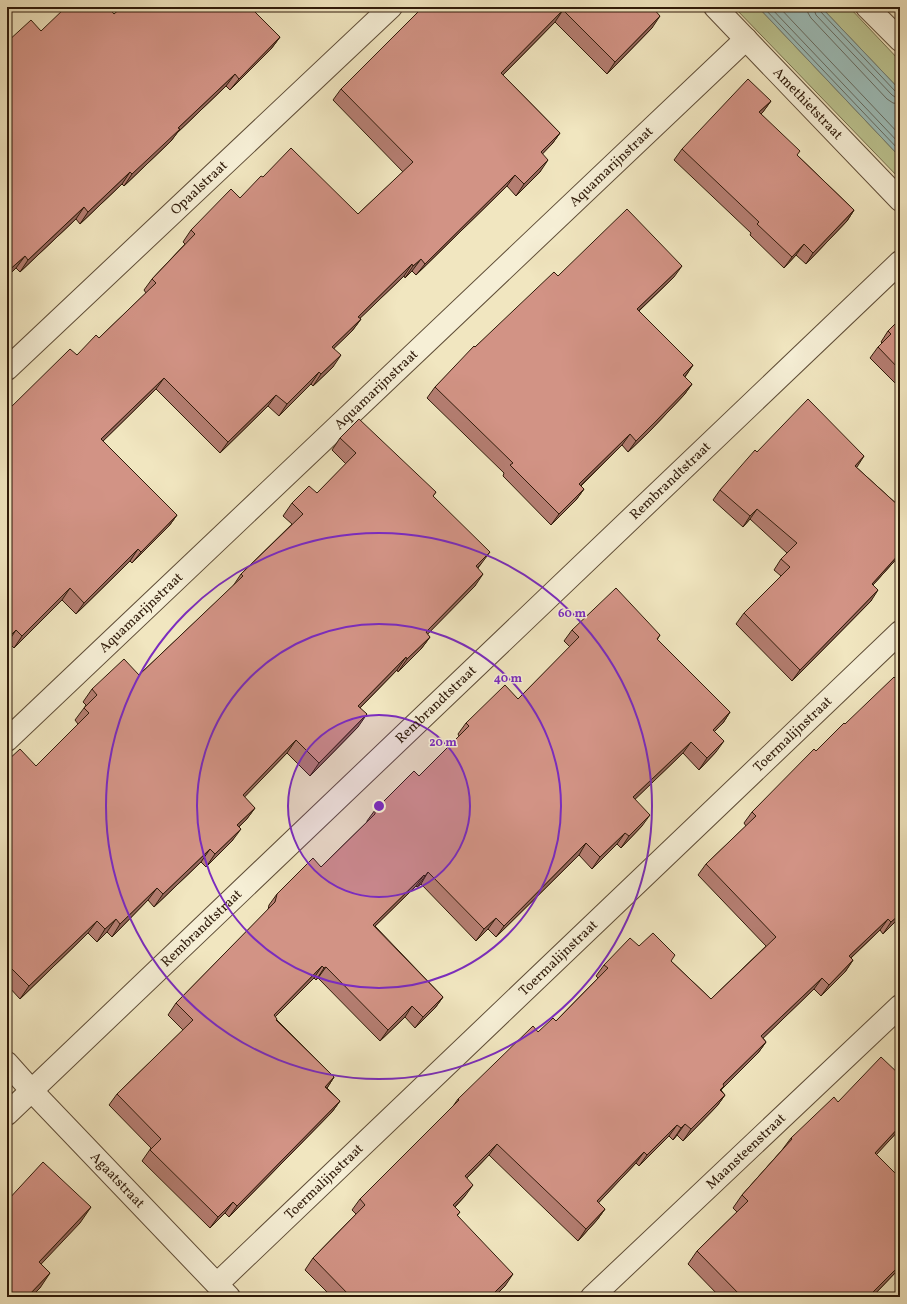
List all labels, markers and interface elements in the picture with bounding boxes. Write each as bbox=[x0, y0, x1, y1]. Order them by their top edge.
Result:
street label: Amethietstraat bbox=[769, 63, 847, 144]
street label: Aquamarijnstraat bbox=[565, 122, 658, 211]
street label: Opaalstraat bbox=[166, 156, 232, 219]
street label: Aquamarijnstraat bbox=[330, 345, 423, 434]
street label: Rembrandtstraat bbox=[626, 438, 715, 524]
street label: Aquamarijnstraat bbox=[95, 568, 187, 657]
text: 60 m bbox=[558, 606, 586, 622]
street label: Rembrandtstraat bbox=[391, 661, 481, 748]
text: 40 m bbox=[494, 671, 523, 687]
street label: Toermalijnstraat bbox=[749, 692, 837, 777]
text: 20 m bbox=[429, 735, 457, 751]
centre of rings bbox=[372, 799, 386, 813]
street label: Rembrandtstraat bbox=[157, 885, 246, 972]
street label: Toermalijnstraat bbox=[515, 916, 602, 1000]
street label: Maansteenstraat bbox=[702, 1109, 790, 1194]
street label: Toermalijnstraat bbox=[280, 1139, 368, 1224]
street label: Agaatstraat bbox=[86, 1148, 149, 1213]

